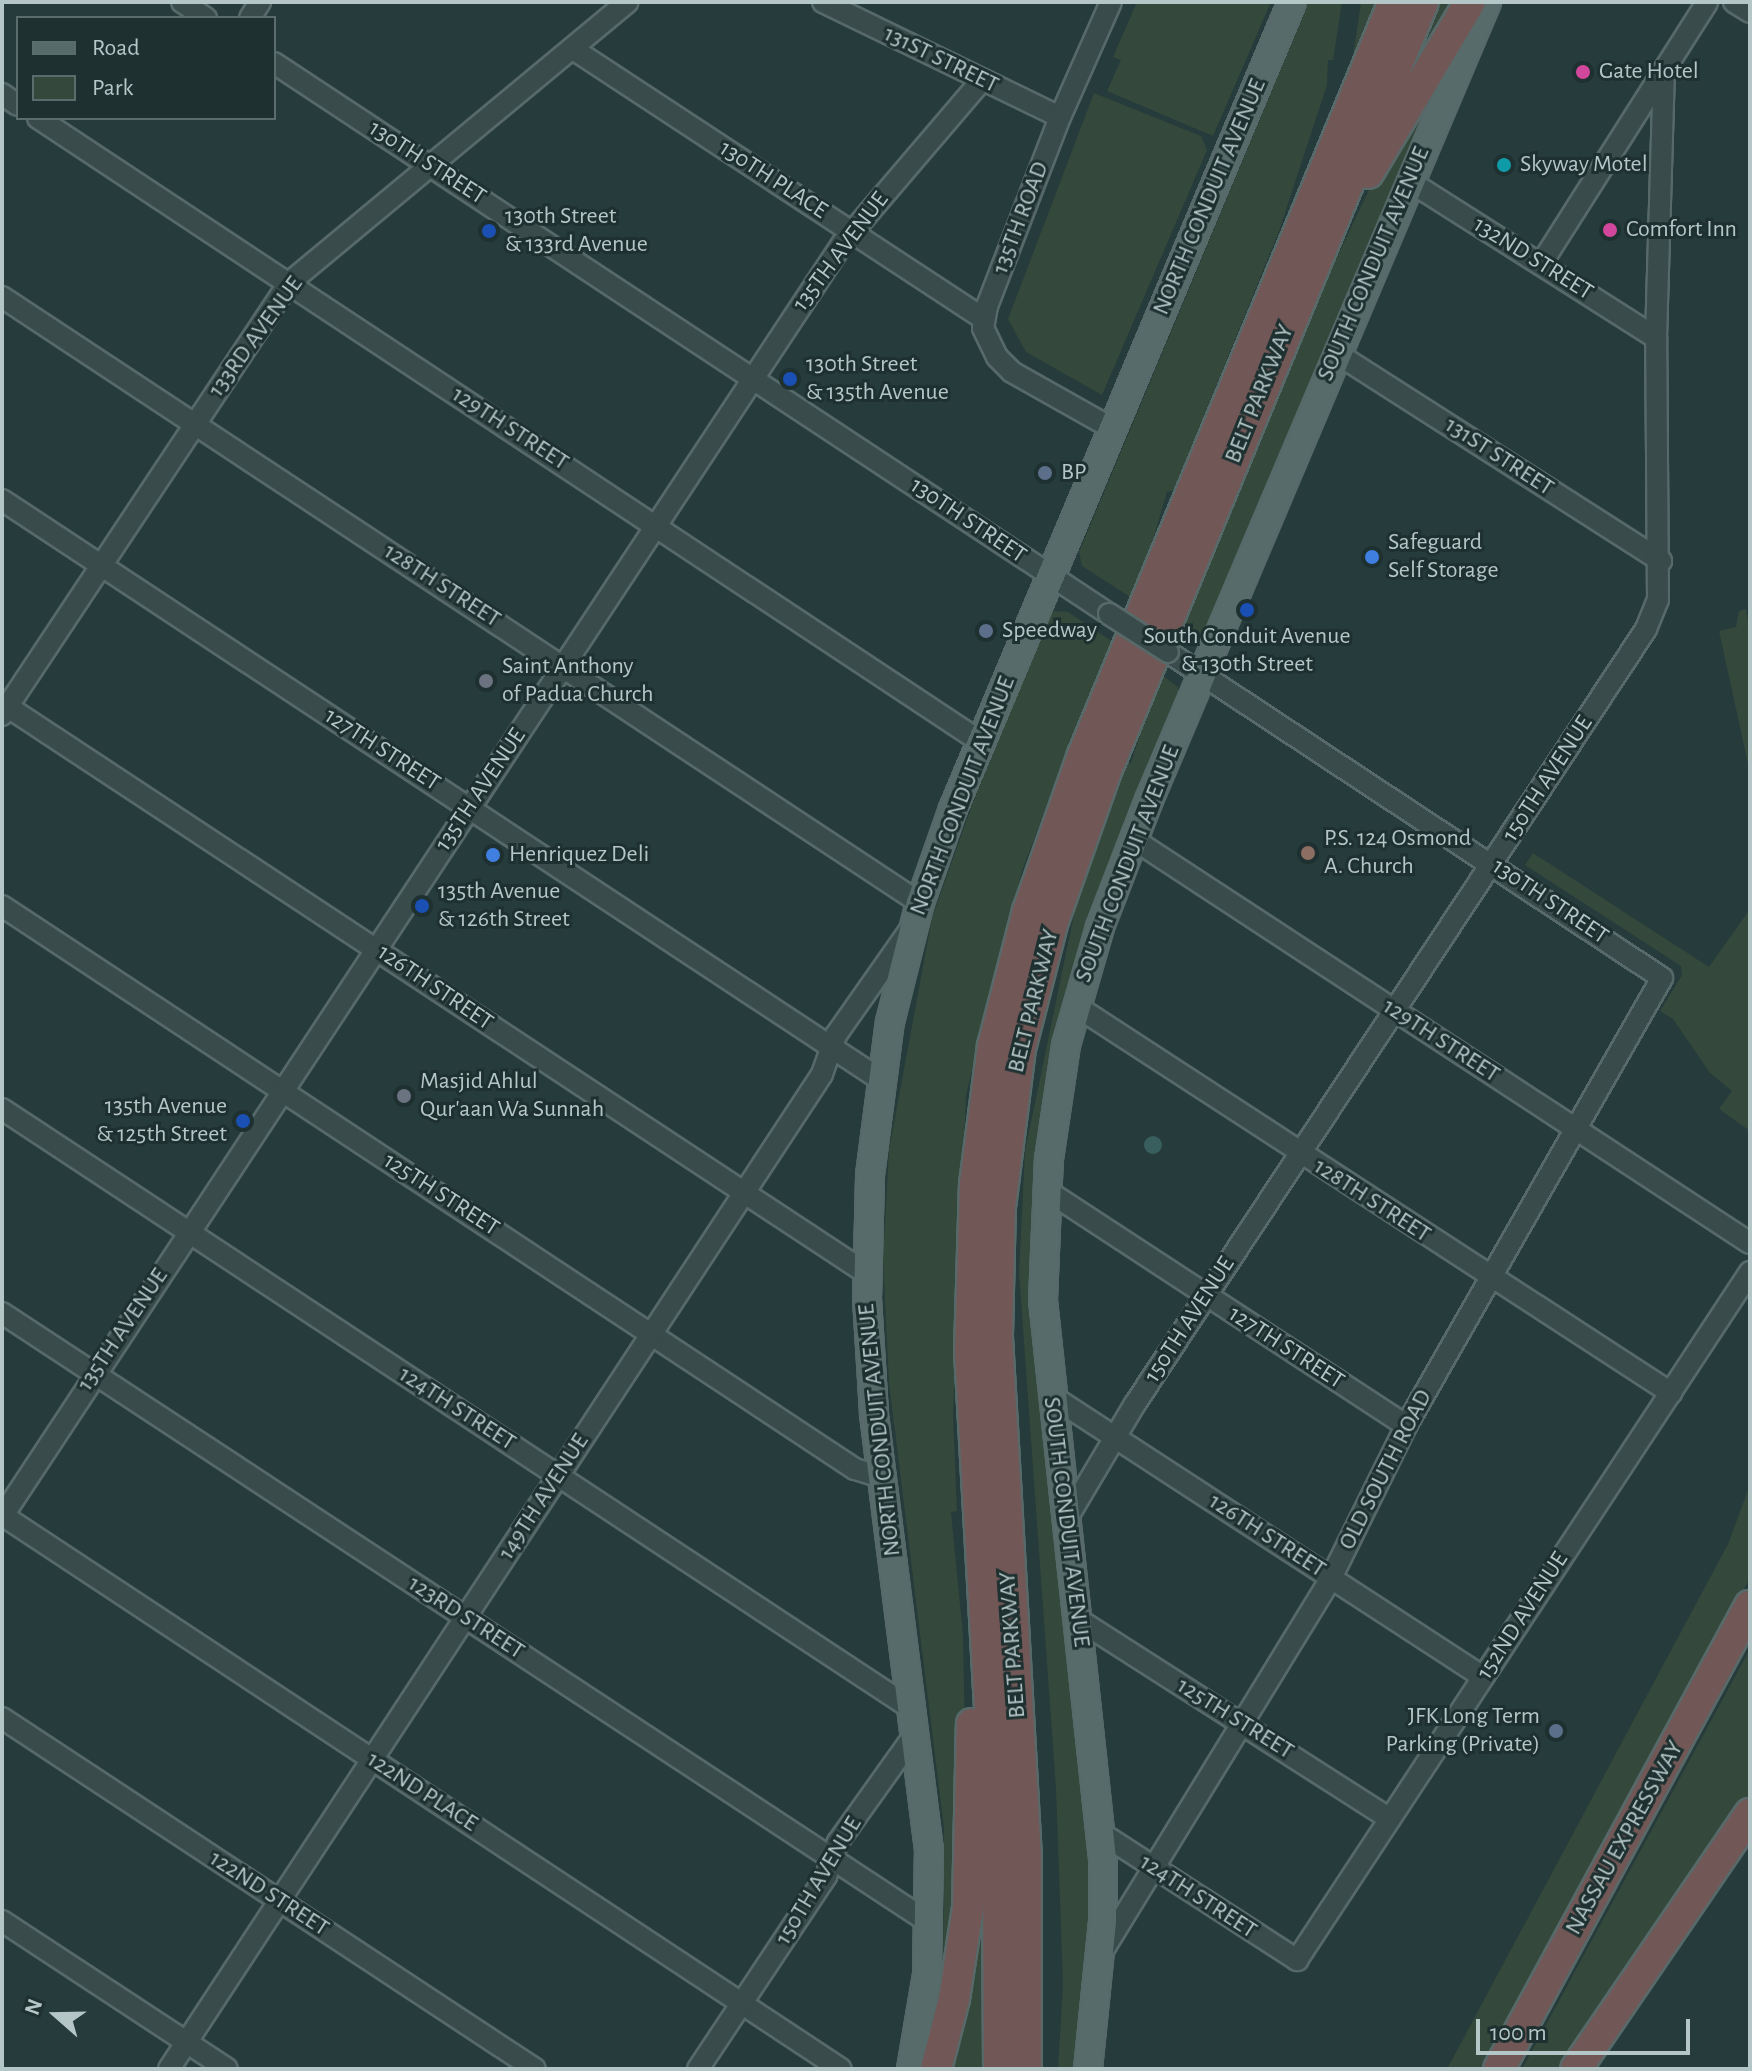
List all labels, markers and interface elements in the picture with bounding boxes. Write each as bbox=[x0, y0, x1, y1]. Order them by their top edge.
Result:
legend bbox=[16, 16, 276, 120]
street label: 131ST STREET bbox=[879, 20, 1003, 100]
text: Road bbox=[92, 36, 140, 60]
place label: Gate Hotel bbox=[1599, 58, 1699, 86]
marker: Gate Hotel bbox=[1574, 63, 1592, 81]
street label: NORTH CONDUIT AVENUE bbox=[1147, 75, 1273, 319]
text: Park bbox=[92, 76, 133, 100]
street label: 130TH STREET bbox=[363, 114, 491, 212]
street label: 130TH PLACE bbox=[714, 134, 832, 226]
street label: SOUTH CONDUIT AVENUE bbox=[1312, 143, 1436, 385]
place label: Skyway Motel bbox=[1520, 151, 1648, 179]
marker: Skyway Motel bbox=[1495, 156, 1513, 174]
street label: 135TH ROAD bbox=[986, 158, 1056, 278]
street label: 135TH AVENUE bbox=[787, 187, 895, 317]
place label: 130th Street & 133rd Avenue bbox=[505, 203, 648, 259]
street label: 132ND STREET bbox=[1468, 211, 1598, 307]
place label: Comfort Inn bbox=[1626, 216, 1737, 244]
marker: Comfort Inn bbox=[1601, 221, 1619, 239]
marker: 130th Street & 133rd Avenue bbox=[480, 222, 498, 240]
street label: 133RD AVENUE bbox=[203, 271, 309, 403]
street label: BELT PARKWAY bbox=[1219, 321, 1301, 467]
place label: 130th Street & 135th Avenue bbox=[806, 351, 949, 407]
marker: 130th Street & 135th Avenue bbox=[781, 370, 799, 388]
street label: 129TH STREET bbox=[446, 381, 574, 477]
street label: 131ST STREET bbox=[1439, 411, 1559, 503]
place label: BP bbox=[1061, 459, 1086, 487]
marker: BP bbox=[1036, 464, 1054, 482]
street label: 130TH STREET bbox=[904, 472, 1032, 570]
place label: Safeguard Self Storage bbox=[1388, 529, 1499, 585]
street label: 128TH STREET bbox=[378, 538, 506, 634]
marker: Safeguard Self Storage bbox=[1363, 548, 1381, 566]
marker: South Conduit Avenue & 130th Street bbox=[1238, 601, 1256, 619]
place label: Speedway bbox=[1002, 617, 1097, 645]
marker: Speedway bbox=[977, 622, 995, 640]
place label: South Conduit Avenue & 130th Street bbox=[1144, 623, 1350, 679]
place label: Saint Anthony of Padua Church bbox=[502, 653, 654, 709]
marker: Saint Anthony of Padua Church bbox=[477, 672, 495, 690]
street label: NORTH CONDUIT AVENUE bbox=[904, 672, 1022, 920]
street label: 127TH STREET bbox=[319, 702, 445, 798]
street label: 150TH AVENUE bbox=[1497, 711, 1599, 847]
street label: 135TH AVENUE bbox=[429, 723, 533, 857]
street label: SOUTH CONDUIT AVENUE bbox=[1069, 741, 1187, 987]
place label: P.S. 124 Osmond A. Church bbox=[1324, 825, 1471, 881]
place label: Henriquez Deli bbox=[509, 841, 649, 869]
marker: P.S. 124 Osmond A. Church bbox=[1299, 844, 1317, 862]
marker: Henriquez Deli bbox=[484, 846, 502, 864]
street label: 130TH STREET bbox=[1486, 853, 1614, 951]
place label: 135th Avenue & 126th Street bbox=[438, 878, 570, 934]
marker: 135th Avenue & 126th Street bbox=[413, 897, 431, 915]
street label: BELT PARKWAY bbox=[1002, 926, 1066, 1076]
street label: 126TH STREET bbox=[372, 939, 498, 1037]
street label: 129TH STREET bbox=[1377, 993, 1505, 1089]
place label: Masjid Ahlul Qur'aan Wa Sunnah bbox=[420, 1068, 604, 1124]
marker: Masjid Ahlul Qur'aan Wa Sunnah bbox=[395, 1087, 413, 1105]
place label: 135th Avenue & 125th Street bbox=[97, 1093, 227, 1149]
marker: 135th Avenue & 125th Street bbox=[234, 1112, 252, 1130]
street label: 125TH STREET bbox=[378, 1147, 504, 1243]
street label: 128TH STREET bbox=[1308, 1153, 1436, 1249]
street label: 150TH AVENUE bbox=[1139, 1252, 1241, 1388]
street label: 135TH AVENUE bbox=[71, 1263, 175, 1397]
street label: 127TH STREET bbox=[1223, 1300, 1349, 1396]
street label: NORTH CONDUIT AVENUE bbox=[852, 1302, 908, 1558]
street label: 124TH STREET bbox=[393, 1360, 521, 1458]
street label: OLD SOUTH ROAD bbox=[1333, 1385, 1439, 1555]
street label: SOUTH CONDUIT AVENUE bbox=[1036, 1395, 1096, 1649]
street label: 149TH AVENUE bbox=[493, 1429, 595, 1565]
street label: 126TH STREET bbox=[1203, 1488, 1331, 1584]
street label: 152ND AVENUE bbox=[1471, 1547, 1575, 1685]
street label: 123RD STREET bbox=[402, 1570, 530, 1666]
street label: BELT PARKWAY bbox=[994, 1571, 1032, 1719]
street label: 125TH STREET bbox=[1171, 1672, 1299, 1766]
place label: JFK Long Term Parking (Private) bbox=[1386, 1703, 1540, 1759]
marker: JFK Long Term Parking (Private) bbox=[1547, 1722, 1565, 1740]
street label: NASSAU EXPRESSWAY bbox=[1560, 1736, 1690, 1940]
street label: 122ND PLACE bbox=[361, 1746, 483, 1838]
street label: 150TH AVENUE bbox=[769, 1812, 869, 1950]
street label: 122ND STREET bbox=[204, 1845, 334, 1943]
street label: 124TH STREET bbox=[1134, 1848, 1262, 1946]
north arrow bbox=[16, 1975, 96, 2055]
text: N bbox=[20, 1996, 46, 2018]
scale bar bbox=[1480, 2003, 1694, 2053]
text: 100 m bbox=[1490, 2021, 1547, 2045]

